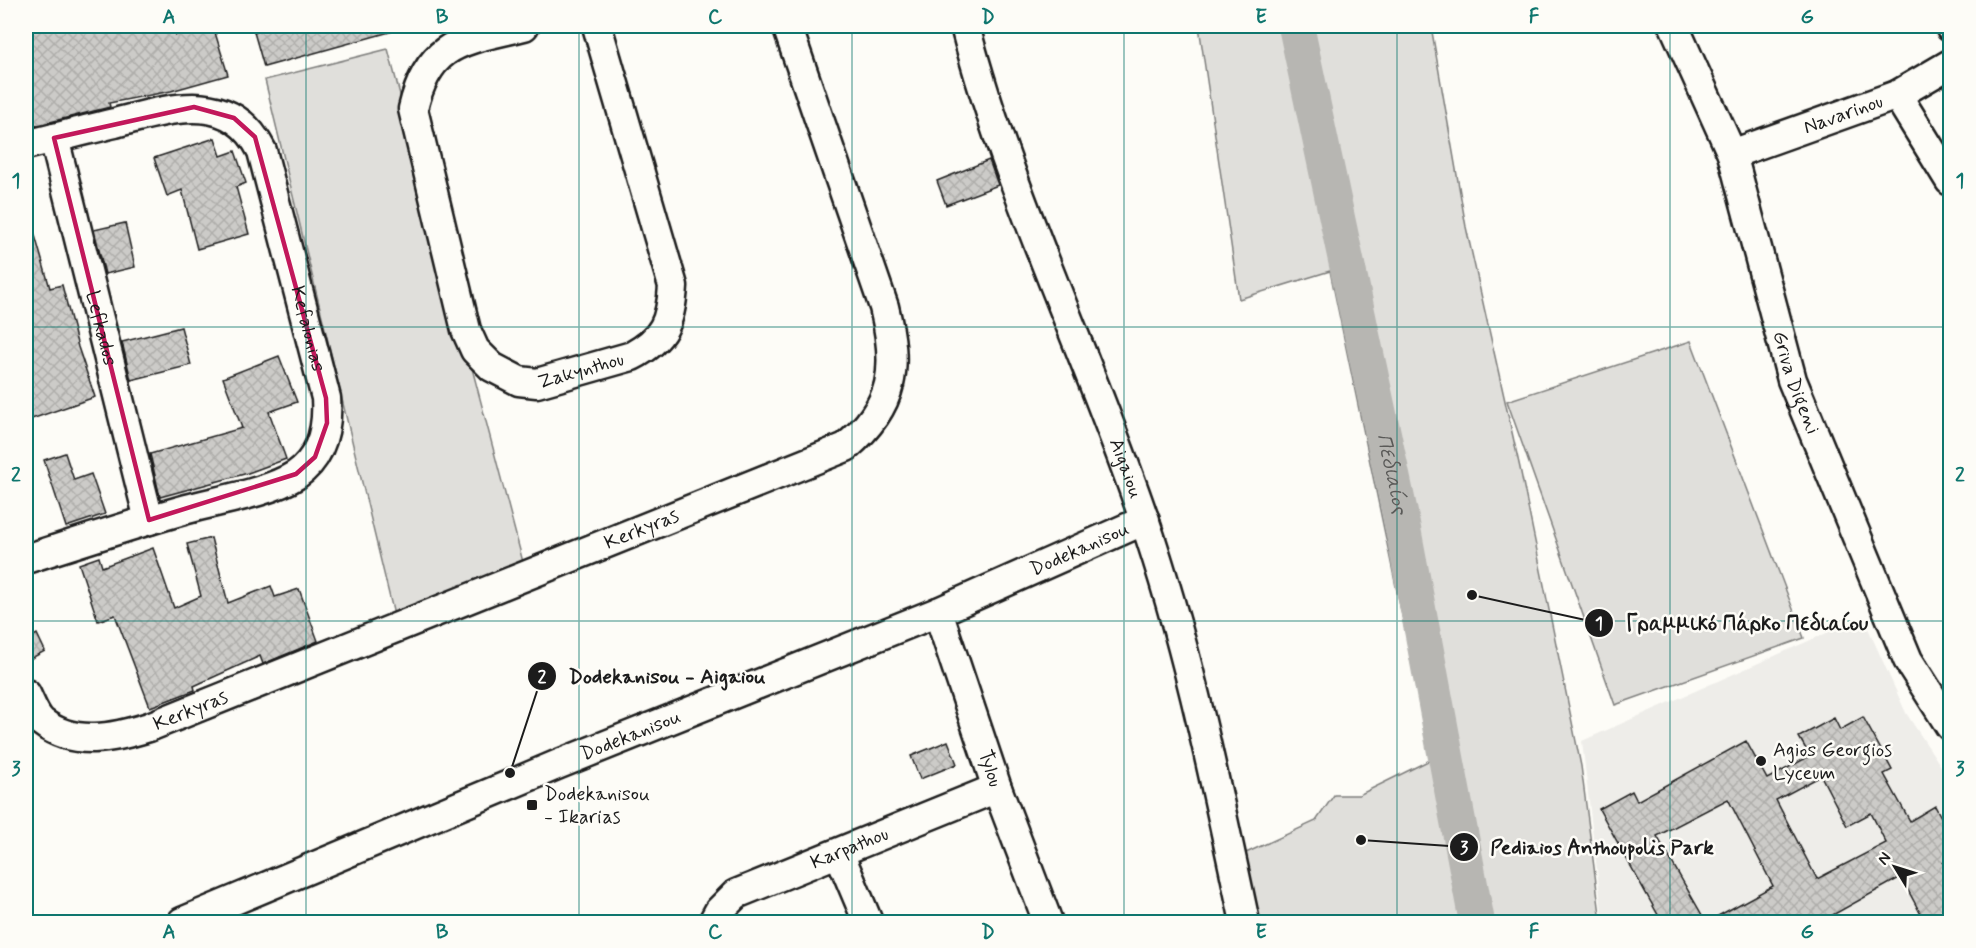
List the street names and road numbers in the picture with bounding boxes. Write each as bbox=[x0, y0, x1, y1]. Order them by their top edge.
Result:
street label: Navarinou bbox=[1800, 88, 1887, 141]
street label: Kefalonias bbox=[284, 283, 332, 374]
street label: Lefkados bbox=[79, 288, 124, 369]
street label: Griva Digeni bbox=[1766, 328, 1826, 438]
street label: Zakynthou bbox=[535, 345, 627, 396]
street label: Aigaiou bbox=[1103, 434, 1149, 502]
street label: Kerkyras bbox=[600, 502, 683, 556]
street label: Dodekanisou bbox=[1026, 515, 1133, 583]
street label: Kerkyras bbox=[149, 683, 232, 737]
street label: Dodekanisou bbox=[576, 703, 685, 768]
street label: Tylou bbox=[972, 746, 1009, 791]
street label: Karpathou bbox=[806, 820, 893, 876]

